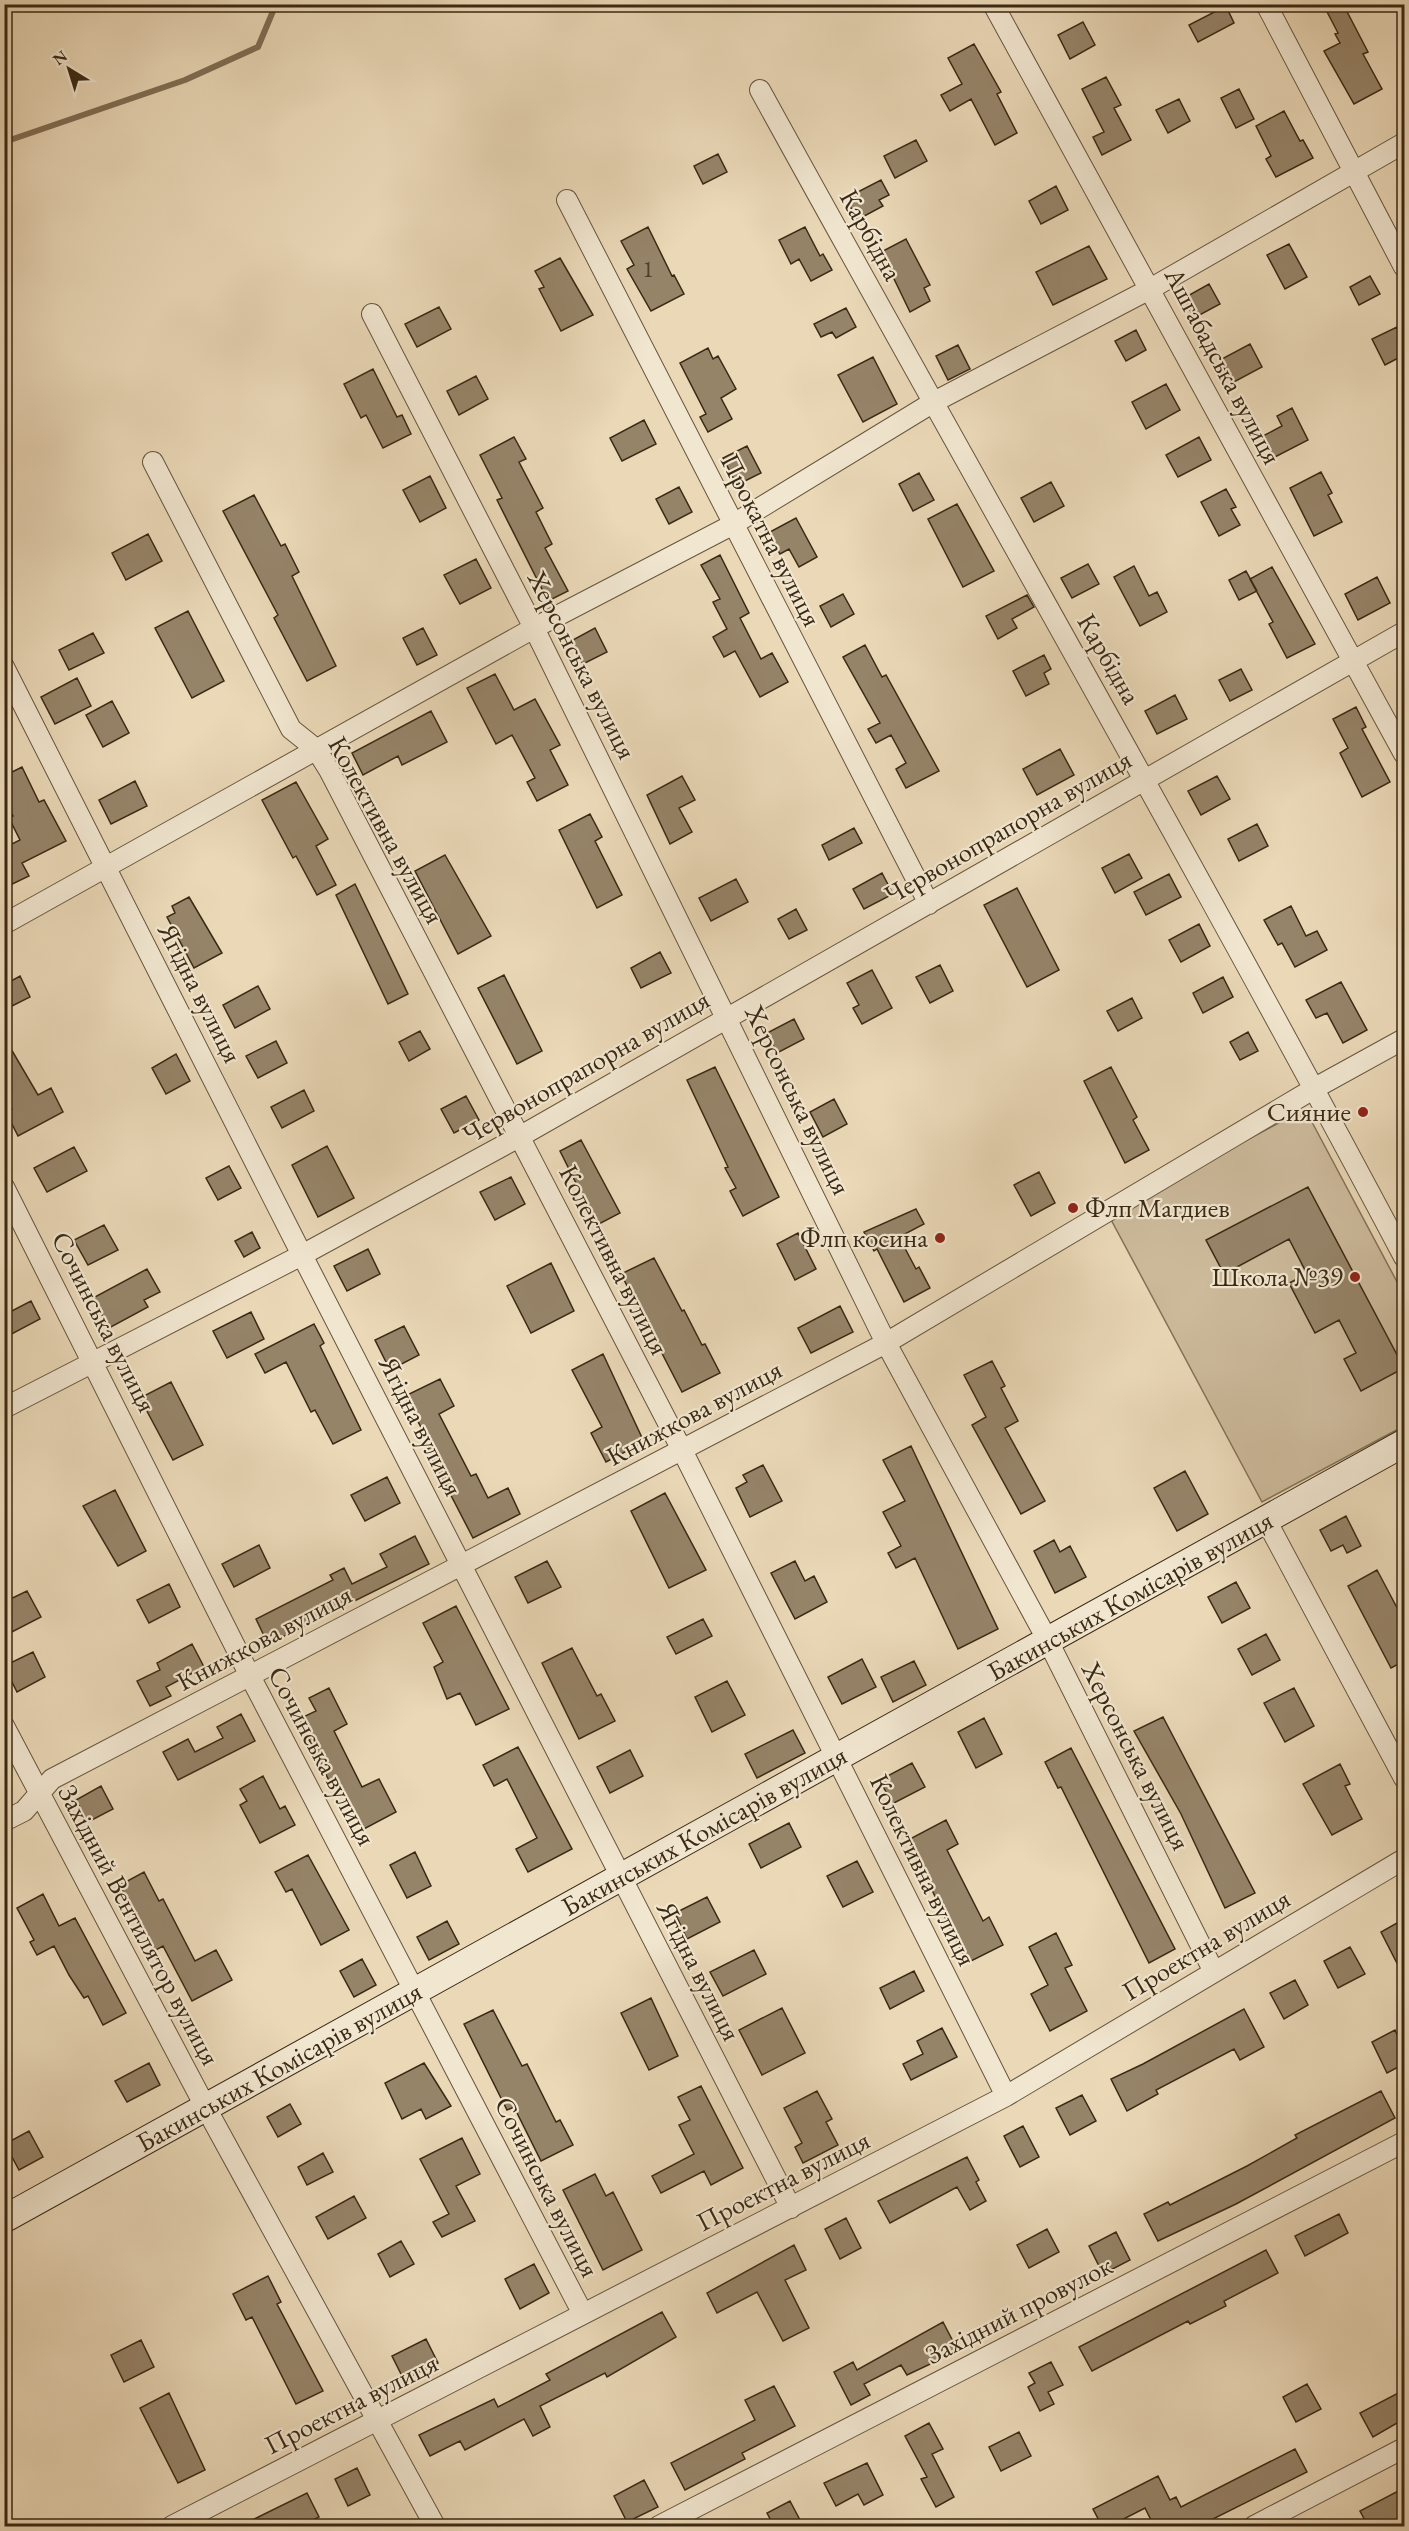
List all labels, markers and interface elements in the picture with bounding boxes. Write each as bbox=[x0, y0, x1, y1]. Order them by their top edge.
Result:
north arrow bbox=[39, 39, 99, 99]
text: N bbox=[49, 45, 72, 70]
street label: Карбідна bbox=[832, 183, 911, 287]
house number: 1 bbox=[642, 253, 654, 284]
street label: Ашгабадська вулиця bbox=[1156, 261, 1290, 470]
street label: Прокатна вулиця bbox=[713, 447, 830, 632]
street label: Херсонська вулиця bbox=[519, 564, 645, 765]
street label: Карбідна bbox=[1069, 607, 1149, 711]
street label: Колективна вулиця bbox=[321, 730, 452, 930]
street label: Червонопрапорна вулиця bbox=[878, 742, 1138, 912]
street label: Ягідна вулиця bbox=[150, 916, 251, 1069]
street label: Червонопрапорна вулиця bbox=[456, 982, 716, 1152]
street label: Херсонська вулиця bbox=[737, 998, 859, 1200]
place label: Сияние bbox=[1267, 1094, 1351, 1129]
marker: Сияние bbox=[1356, 1105, 1370, 1119]
street label: Колективна вулиця bbox=[551, 1159, 677, 1361]
place label: Флп Магдиев bbox=[1085, 1190, 1230, 1225]
marker: Флп Магдиев bbox=[1066, 1201, 1080, 1215]
place label: Флп косина bbox=[800, 1220, 928, 1255]
street label: Сочинська вулиця bbox=[44, 1226, 165, 1418]
marker: Флп косина bbox=[933, 1231, 947, 1245]
place label: Школа №39 bbox=[1212, 1259, 1343, 1294]
marker: Школа №39 bbox=[1348, 1270, 1362, 1284]
street label: Ягідна вулиця bbox=[371, 1349, 472, 1502]
street label: Книжкова вулиця bbox=[600, 1352, 788, 1474]
street label: Бакинських Комісарів вулиця bbox=[981, 1502, 1279, 1689]
street label: Книжкова вулиця bbox=[170, 1577, 358, 1699]
street label: Херсонська вулиця bbox=[1073, 1655, 1199, 1856]
street label: Сочинська вулиця bbox=[260, 1660, 384, 1851]
street label: Бакинських Комісарів вулиця bbox=[555, 1737, 853, 1924]
street label: Колективна вулиця bbox=[862, 1768, 985, 1971]
street label: Західний Вентилятор вулиця bbox=[50, 1778, 228, 2071]
street label: Проектна вулиця bbox=[1115, 1881, 1296, 2008]
street label: Ягідна вулиця bbox=[649, 1894, 750, 2047]
street label: Бакинських Комісарів вулиця bbox=[130, 1973, 428, 2160]
street label: Сочинська вулиця bbox=[487, 2091, 608, 2283]
street label: Проектна вулиця bbox=[690, 2122, 875, 2239]
street label: Західний провулок bbox=[919, 2247, 1118, 2372]
street label: Проектна вулиця bbox=[258, 2345, 443, 2462]

